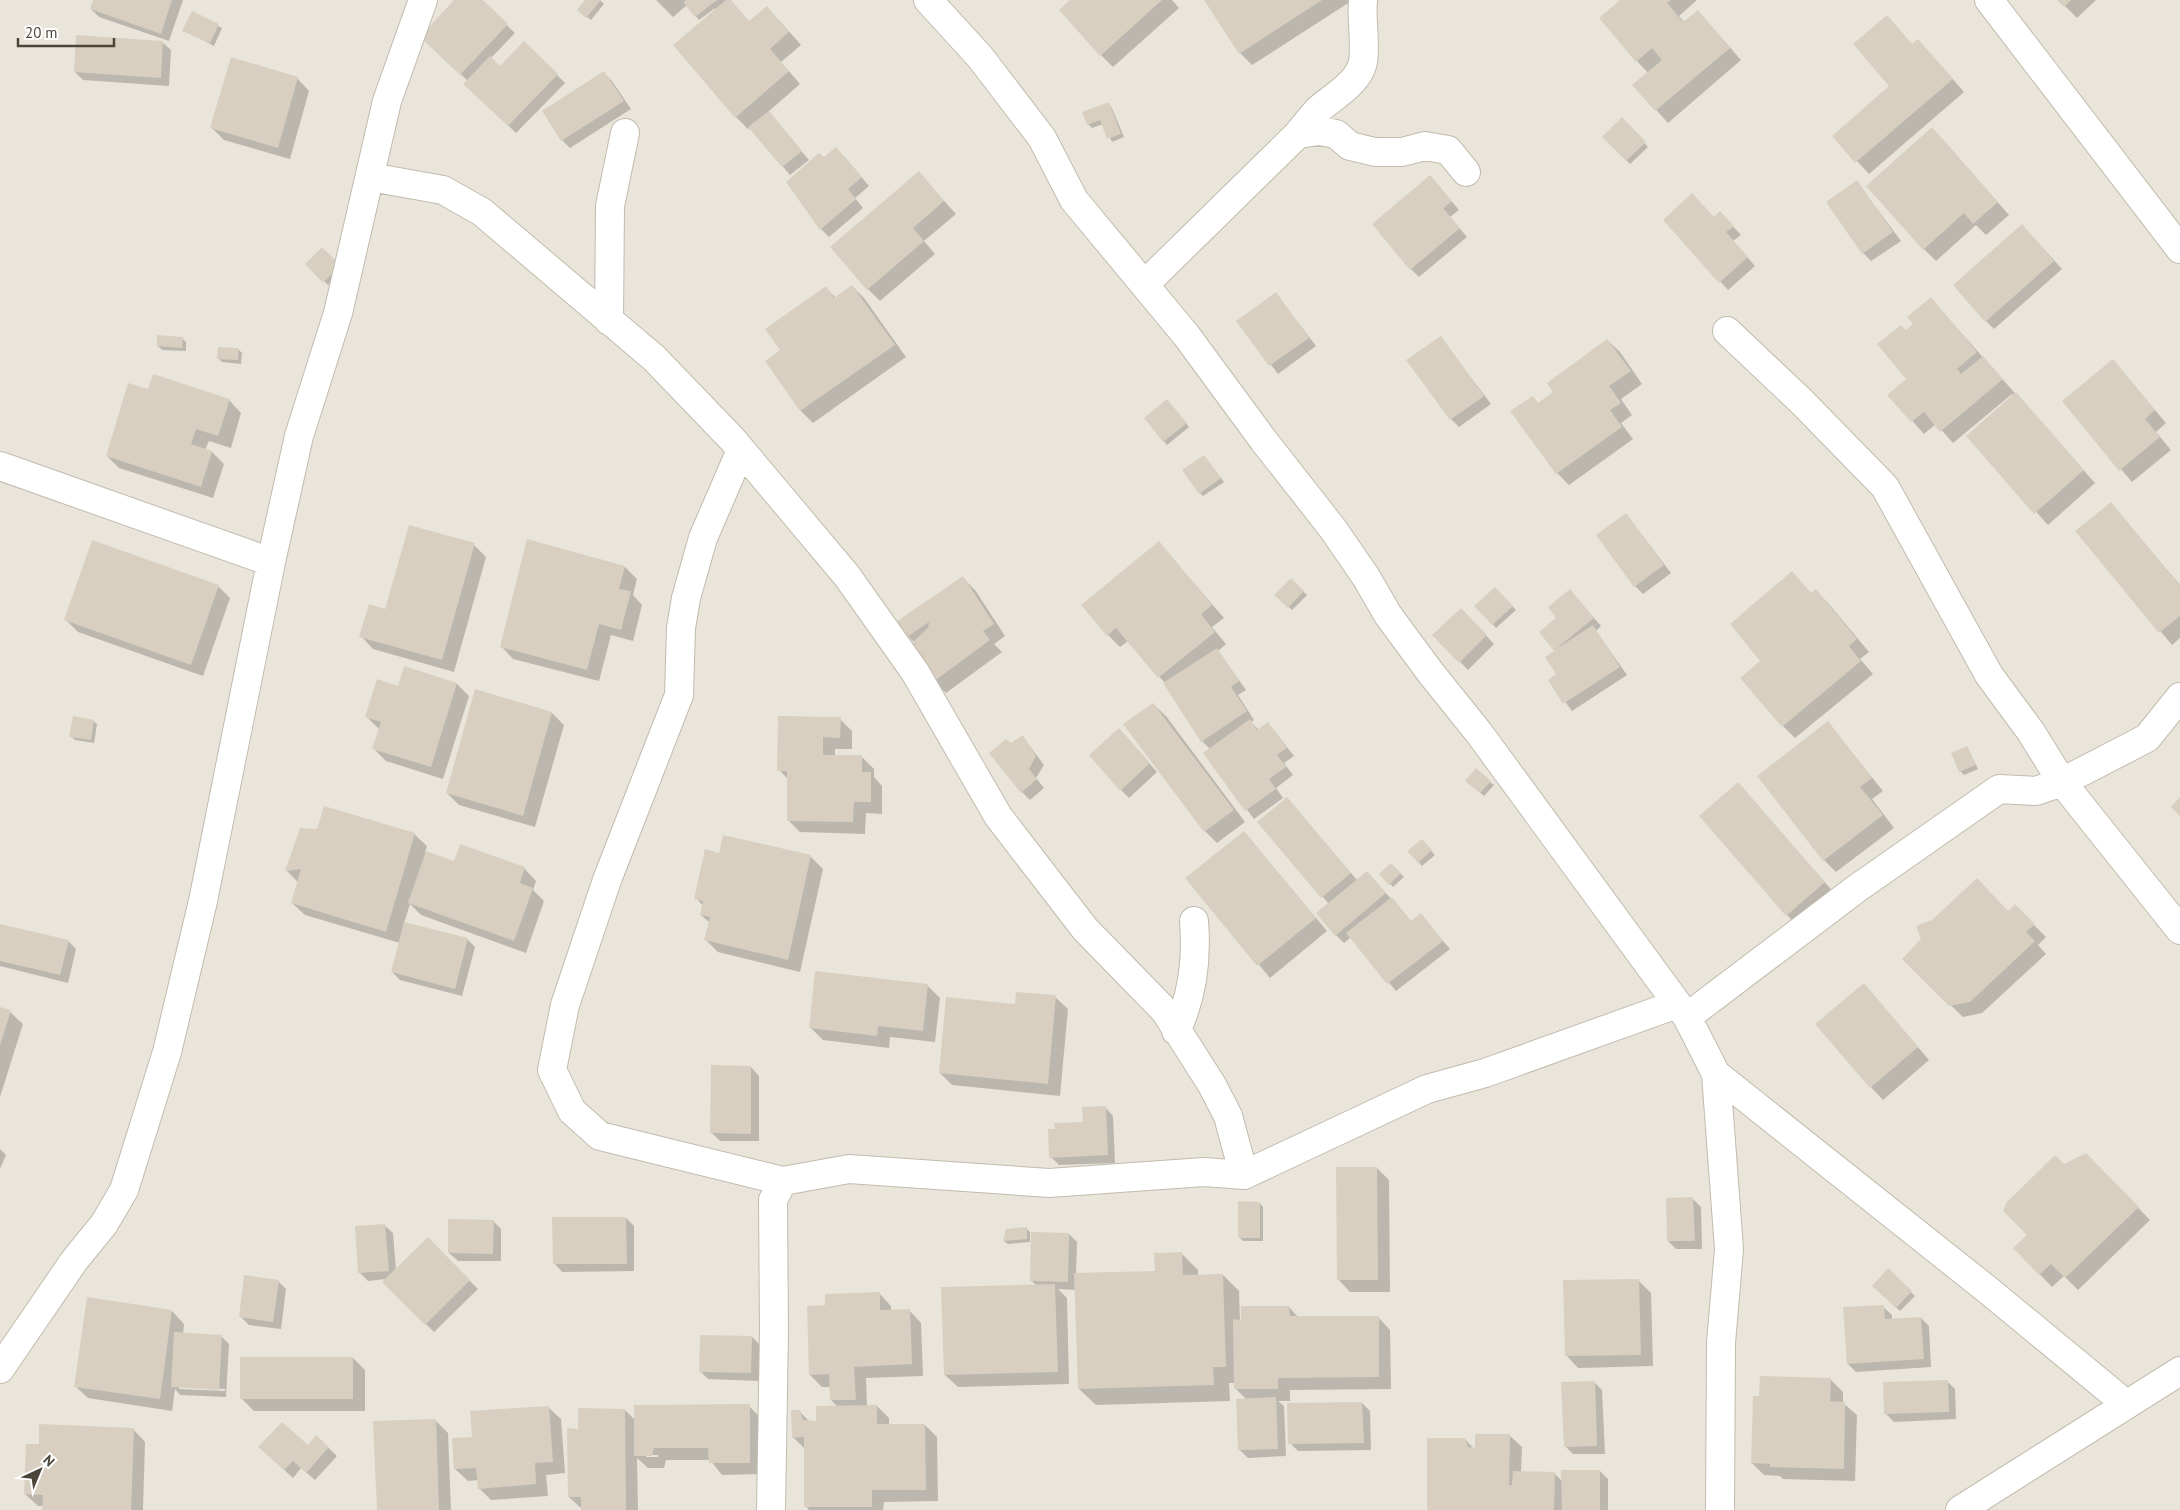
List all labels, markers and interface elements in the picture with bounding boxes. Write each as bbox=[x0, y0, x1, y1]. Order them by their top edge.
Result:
scale bar bbox=[18, 15, 114, 47]
text: 20 m bbox=[25, 23, 58, 42]
north arrow bbox=[15, 1445, 65, 1495]
text: N bbox=[39, 1451, 59, 1470]

